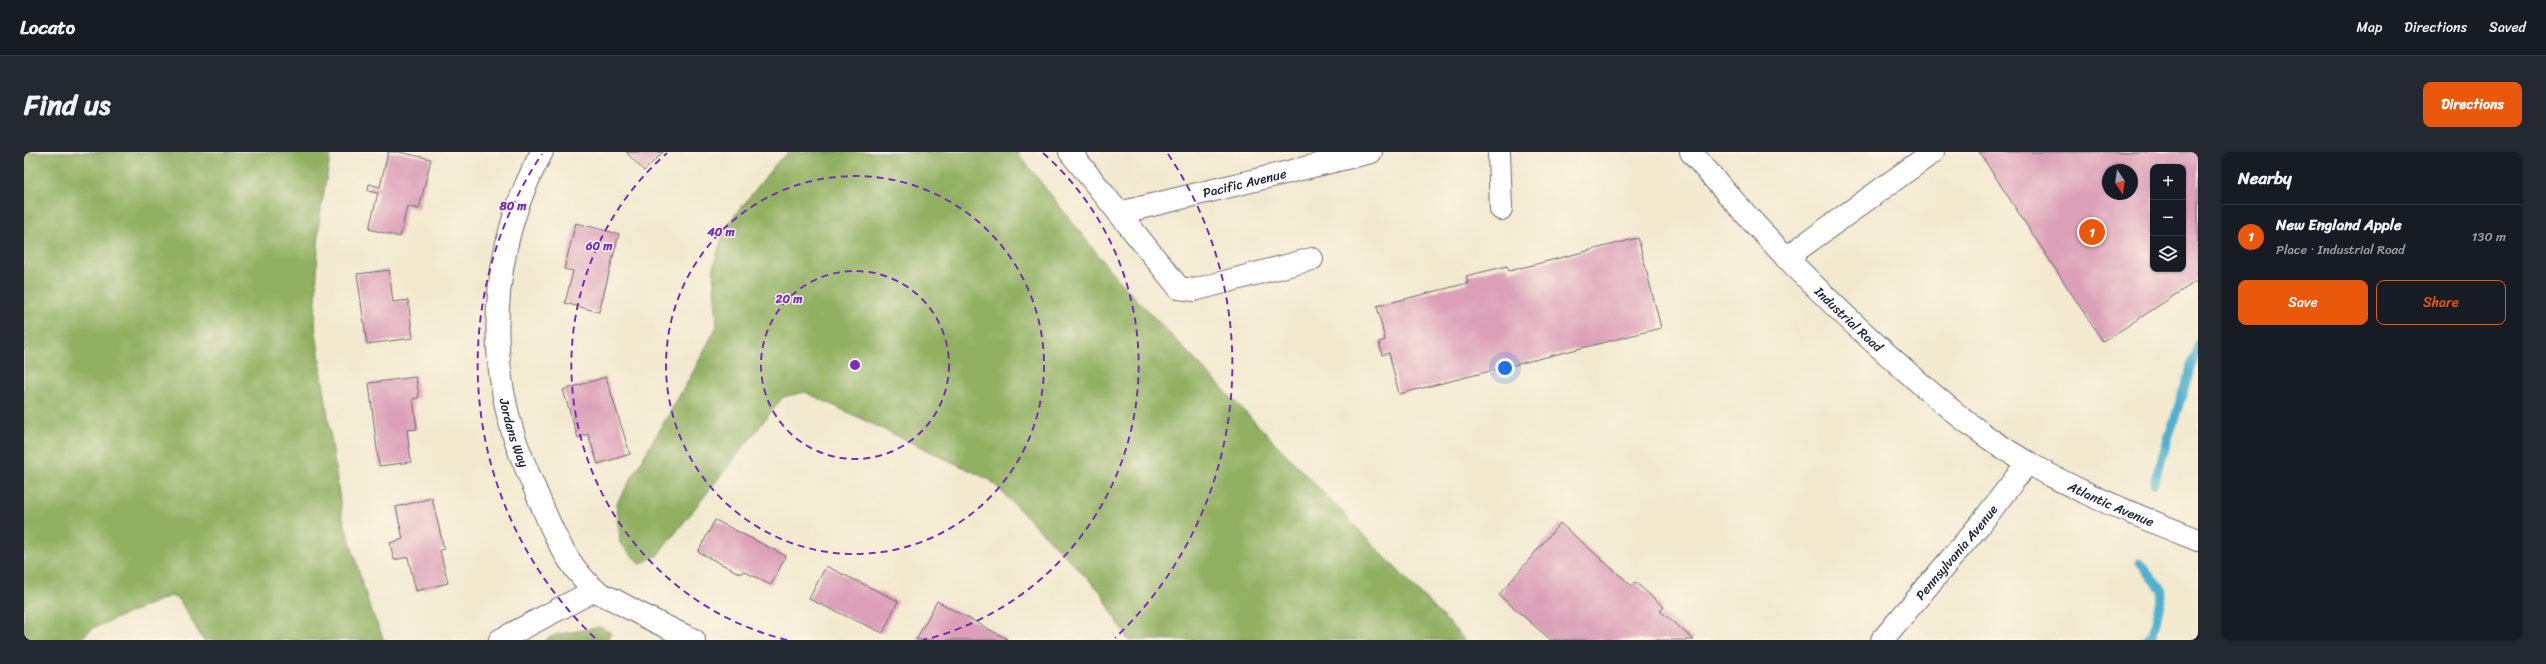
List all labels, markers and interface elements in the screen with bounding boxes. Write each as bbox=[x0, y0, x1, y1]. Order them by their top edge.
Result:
text: Locato bbox=[20, 11, 75, 44]
text: Map bbox=[2356, 15, 2382, 40]
text: Directions bbox=[2404, 15, 2467, 40]
text: Saved bbox=[2489, 15, 2526, 40]
text: Find us bbox=[24, 80, 111, 129]
button: Directions bbox=[2423, 82, 2522, 127]
street label: Pacific Avenue bbox=[1200, 162, 1289, 204]
text: Nearby bbox=[2238, 163, 2292, 193]
north arrow bbox=[2102, 164, 2138, 200]
map controls bbox=[2150, 164, 2186, 272]
button: + bbox=[2150, 164, 2186, 200]
text: 80 m bbox=[498, 195, 527, 217]
button: − bbox=[2150, 200, 2186, 236]
text: New England Apple bbox=[2276, 212, 2402, 238]
pin: 1 bbox=[2079, 217, 2105, 247]
text: 40 m bbox=[706, 221, 735, 243]
text: 1 bbox=[2248, 225, 2254, 248]
text: 130 m bbox=[2472, 225, 2506, 248]
text: 60 m bbox=[585, 235, 613, 257]
button: layers bbox=[2150, 236, 2186, 272]
text: Place · Industrial Road bbox=[2276, 238, 2405, 261]
street label: Industrial Road bbox=[1808, 280, 1889, 358]
button: Save bbox=[2238, 280, 2368, 325]
button: Share bbox=[2376, 280, 2506, 325]
text: 20 m bbox=[775, 288, 803, 310]
centre of rings bbox=[848, 358, 862, 372]
your location bbox=[1495, 358, 1515, 378]
street label: Jordans Way bbox=[492, 395, 536, 471]
street label: Atlantic Avenue bbox=[2063, 475, 2158, 533]
street label: Pennsylvania Avenue bbox=[1909, 500, 2004, 605]

